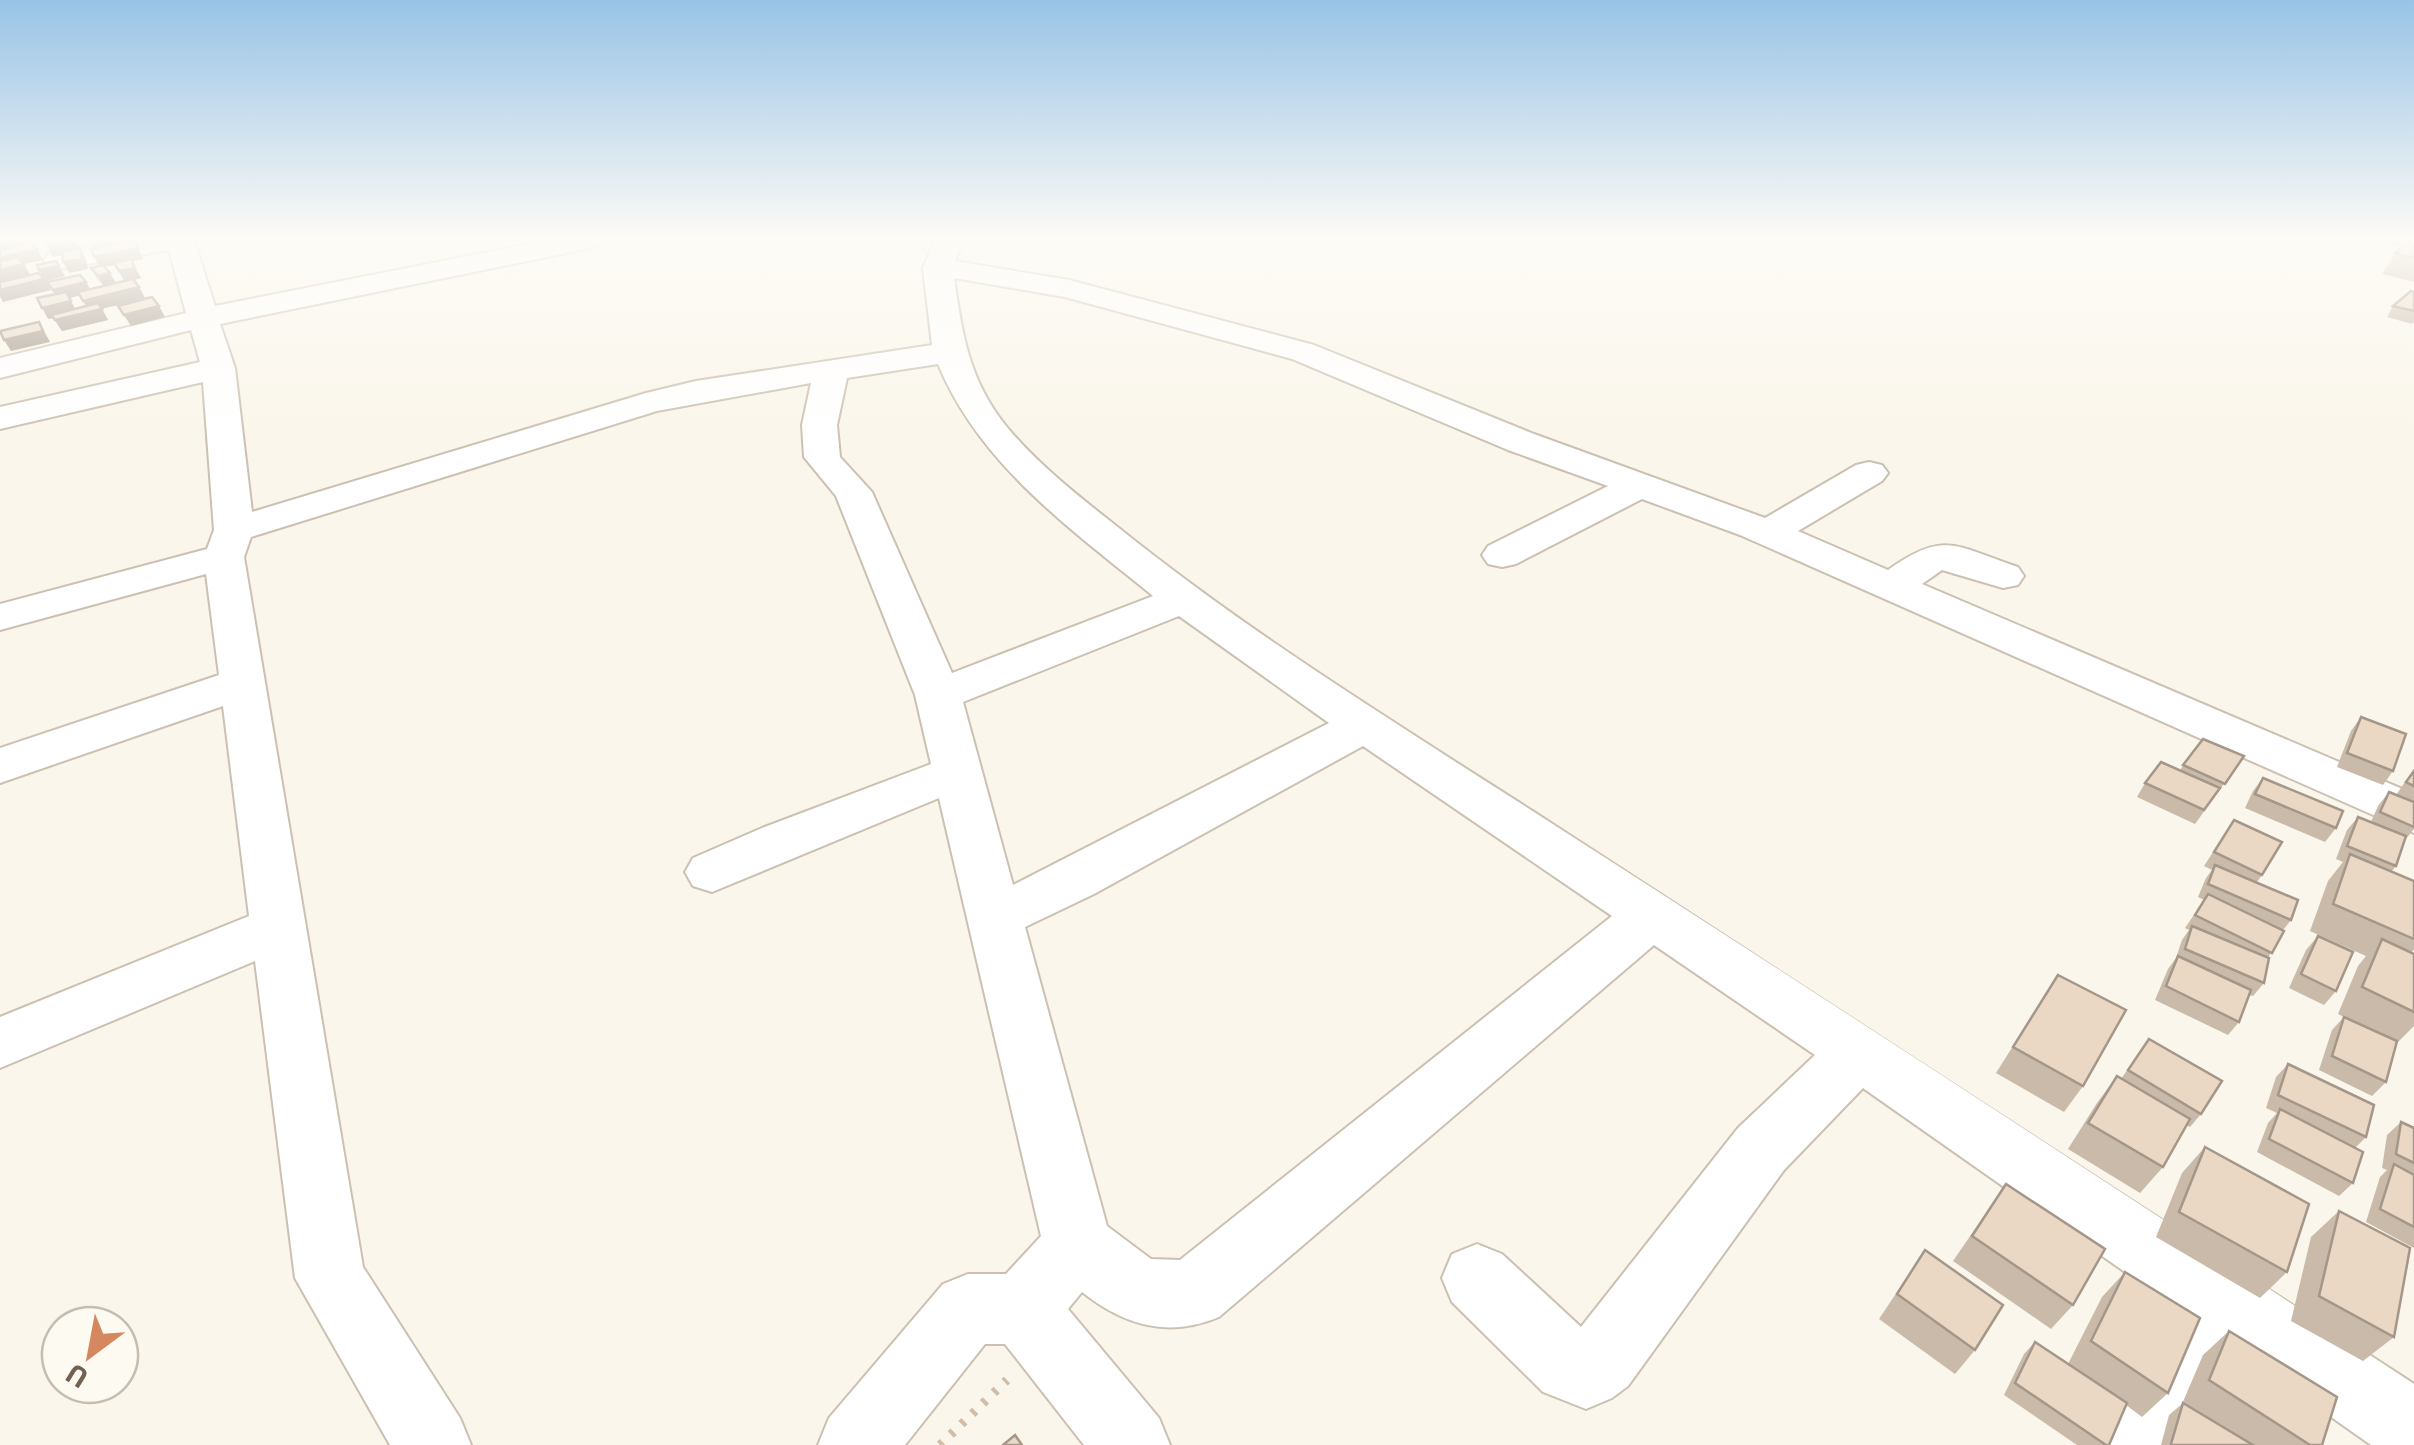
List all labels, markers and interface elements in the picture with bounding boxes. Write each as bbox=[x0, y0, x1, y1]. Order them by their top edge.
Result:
north arrow bbox=[40, 1305, 140, 1405]
text: U bbox=[59, 1358, 93, 1397]

